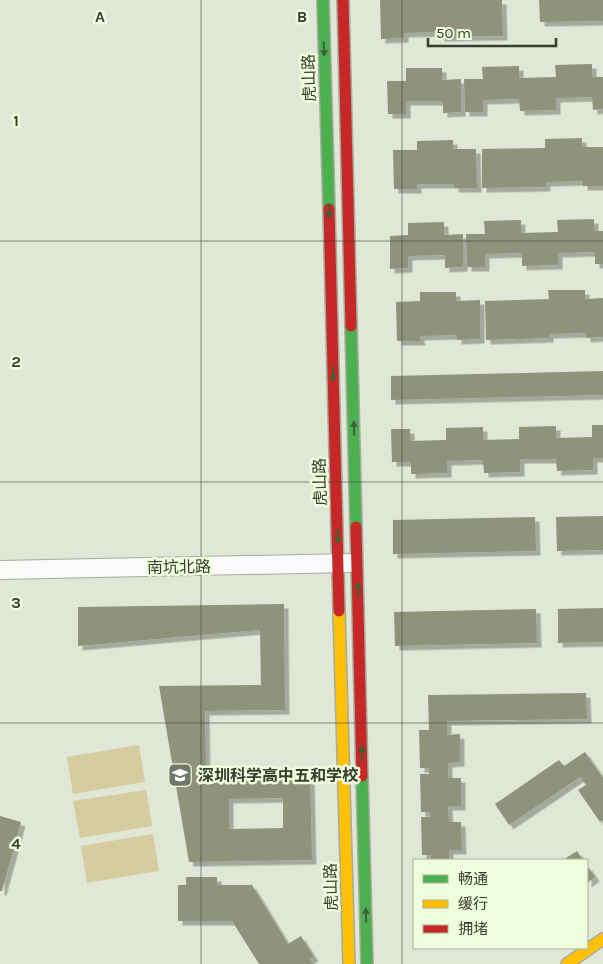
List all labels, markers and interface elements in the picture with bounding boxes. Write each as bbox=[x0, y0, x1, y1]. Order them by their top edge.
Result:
text: A bbox=[95, 7, 105, 26]
text: B bbox=[297, 7, 307, 26]
scale bar bbox=[428, 15, 556, 47]
text: 50 m bbox=[436, 24, 471, 42]
one-way arrow bbox=[321, 41, 329, 57]
street label: 虎山路 bbox=[299, 54, 319, 102]
text: 1 bbox=[13, 111, 19, 130]
one-way arrow bbox=[325, 203, 333, 219]
text: 2 bbox=[11, 352, 21, 371]
one-way arrow bbox=[329, 366, 337, 382]
one-way arrow bbox=[350, 420, 358, 436]
street label: 虎山路 bbox=[310, 458, 330, 506]
one-way arrow bbox=[334, 528, 342, 544]
street label: 南坑北路 bbox=[147, 557, 211, 577]
one-way arrow bbox=[354, 582, 362, 598]
text: 3 bbox=[11, 593, 21, 612]
one-way arrow bbox=[358, 745, 366, 761]
school or university icon: 深圳科学高中五和学校 bbox=[167, 762, 193, 788]
place label: 深圳科学高中五和学校 bbox=[198, 766, 359, 785]
text: 4 bbox=[11, 834, 21, 853]
legend bbox=[413, 859, 588, 949]
street label: 虎山路 bbox=[321, 863, 341, 911]
text: 畅通 bbox=[458, 870, 488, 888]
text: 缓行 bbox=[458, 895, 488, 913]
one-way arrow bbox=[362, 907, 370, 923]
text: 拥堵 bbox=[458, 920, 488, 938]

